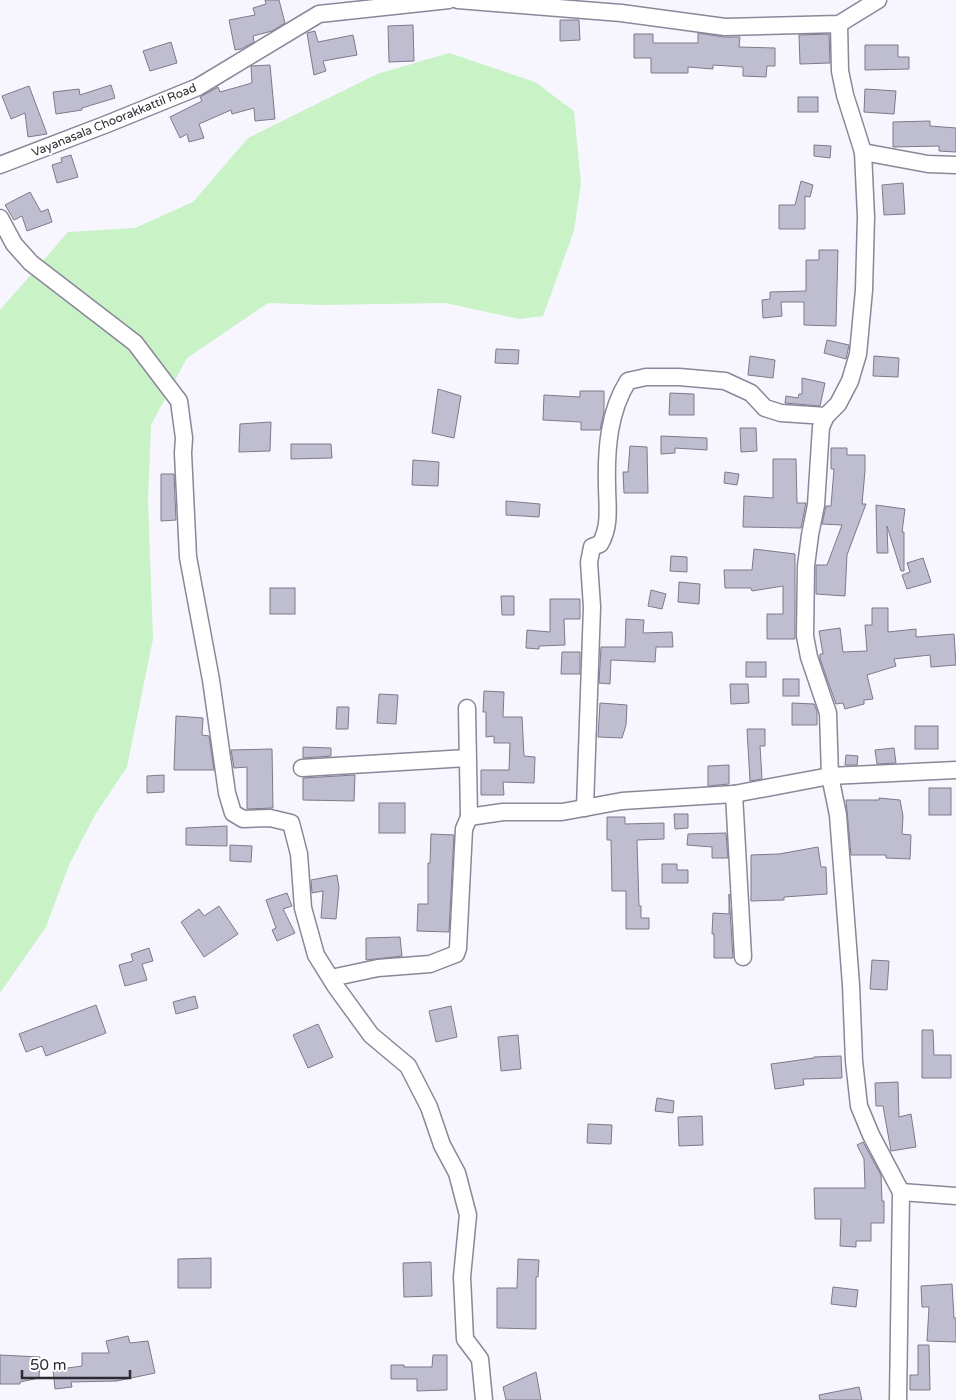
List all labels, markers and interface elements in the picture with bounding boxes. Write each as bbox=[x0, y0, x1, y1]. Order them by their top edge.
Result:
street label: Vayanasala Choorakkattil Road bbox=[30, 80, 198, 160]
scale bar bbox=[22, 1348, 130, 1380]
text: 50 m bbox=[30, 1356, 67, 1374]

